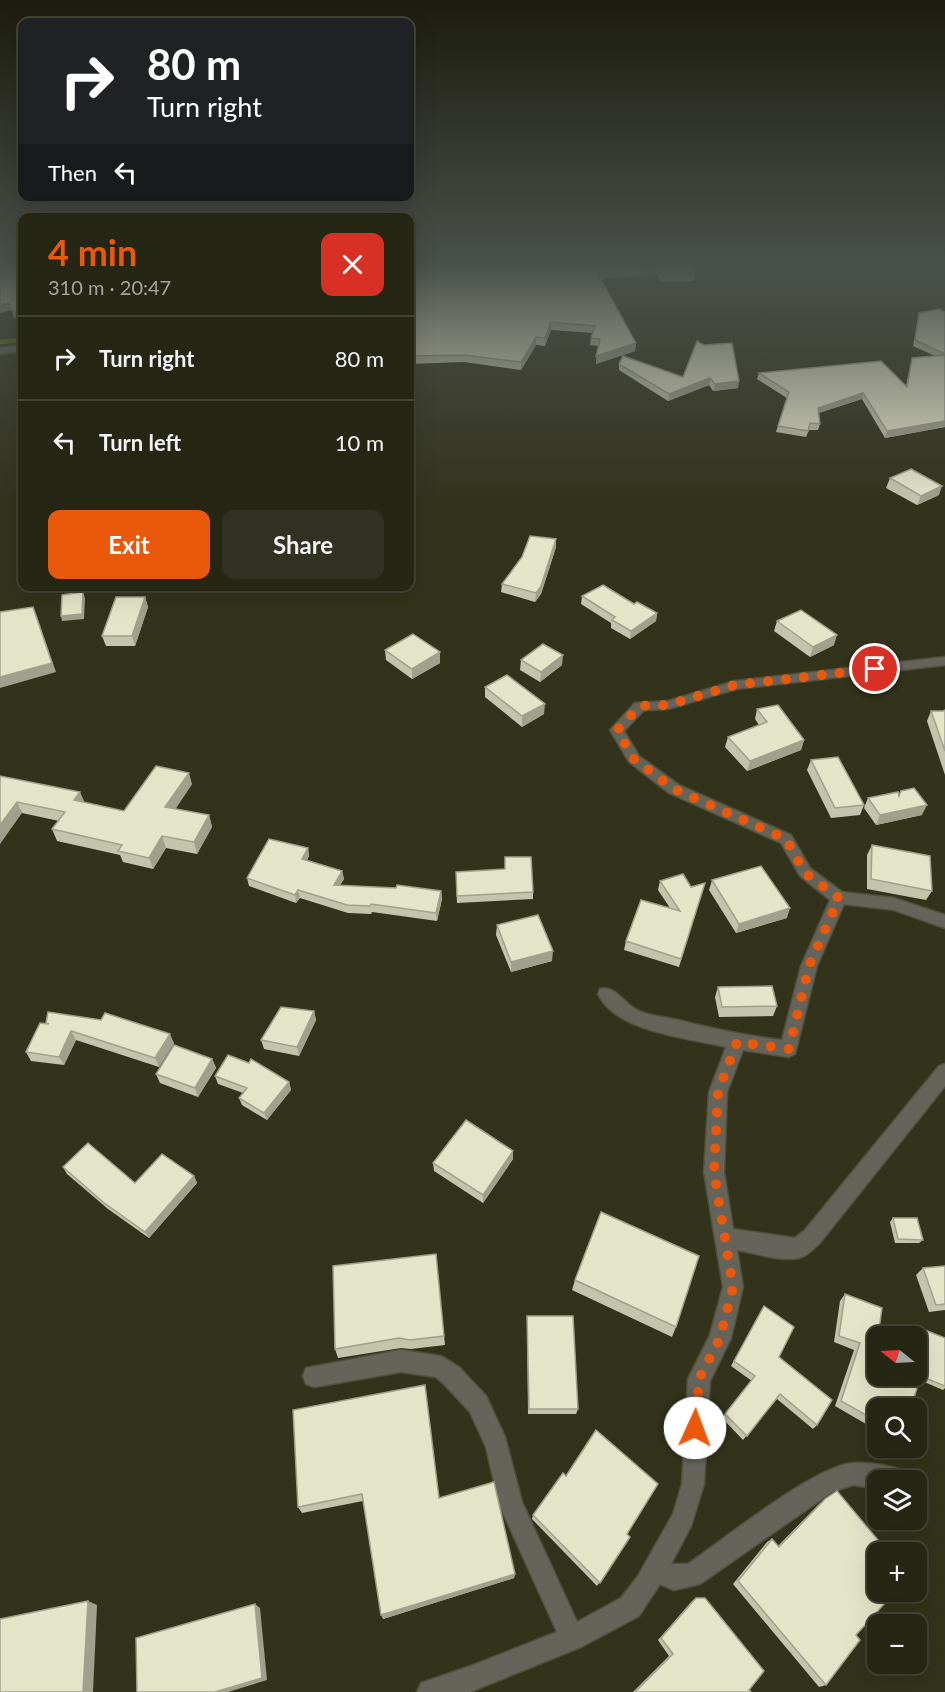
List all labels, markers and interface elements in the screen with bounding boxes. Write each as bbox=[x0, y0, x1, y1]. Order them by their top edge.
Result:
text: 80 m bbox=[147, 39, 241, 89]
icon: right bbox=[48, 42, 126, 120]
text: Turn right bbox=[147, 90, 262, 123]
icon: left bbox=[109, 156, 142, 189]
text: Then bbox=[48, 159, 97, 186]
text: 4 min bbox=[48, 230, 137, 274]
button: close bbox=[321, 233, 384, 296]
text: 310 m · 20:47 bbox=[48, 275, 171, 299]
icon: right bbox=[48, 342, 81, 375]
text: Turn right bbox=[99, 345, 194, 372]
text: 80 m bbox=[335, 345, 384, 372]
icon: left bbox=[48, 426, 81, 459]
text: Turn left bbox=[99, 429, 181, 456]
text: 10 m bbox=[335, 429, 384, 456]
button: Exit bbox=[48, 510, 210, 579]
button: Share bbox=[222, 510, 384, 579]
pin bbox=[849, 643, 900, 694]
icon: arrive bbox=[858, 652, 891, 685]
north arrow bbox=[867, 1326, 927, 1386]
map controls bbox=[867, 1326, 927, 1674]
position arrow bbox=[663, 1396, 727, 1460]
button: search bbox=[867, 1398, 927, 1458]
button: layers bbox=[867, 1470, 927, 1530]
button: + bbox=[867, 1542, 927, 1602]
button: − bbox=[867, 1614, 927, 1674]

